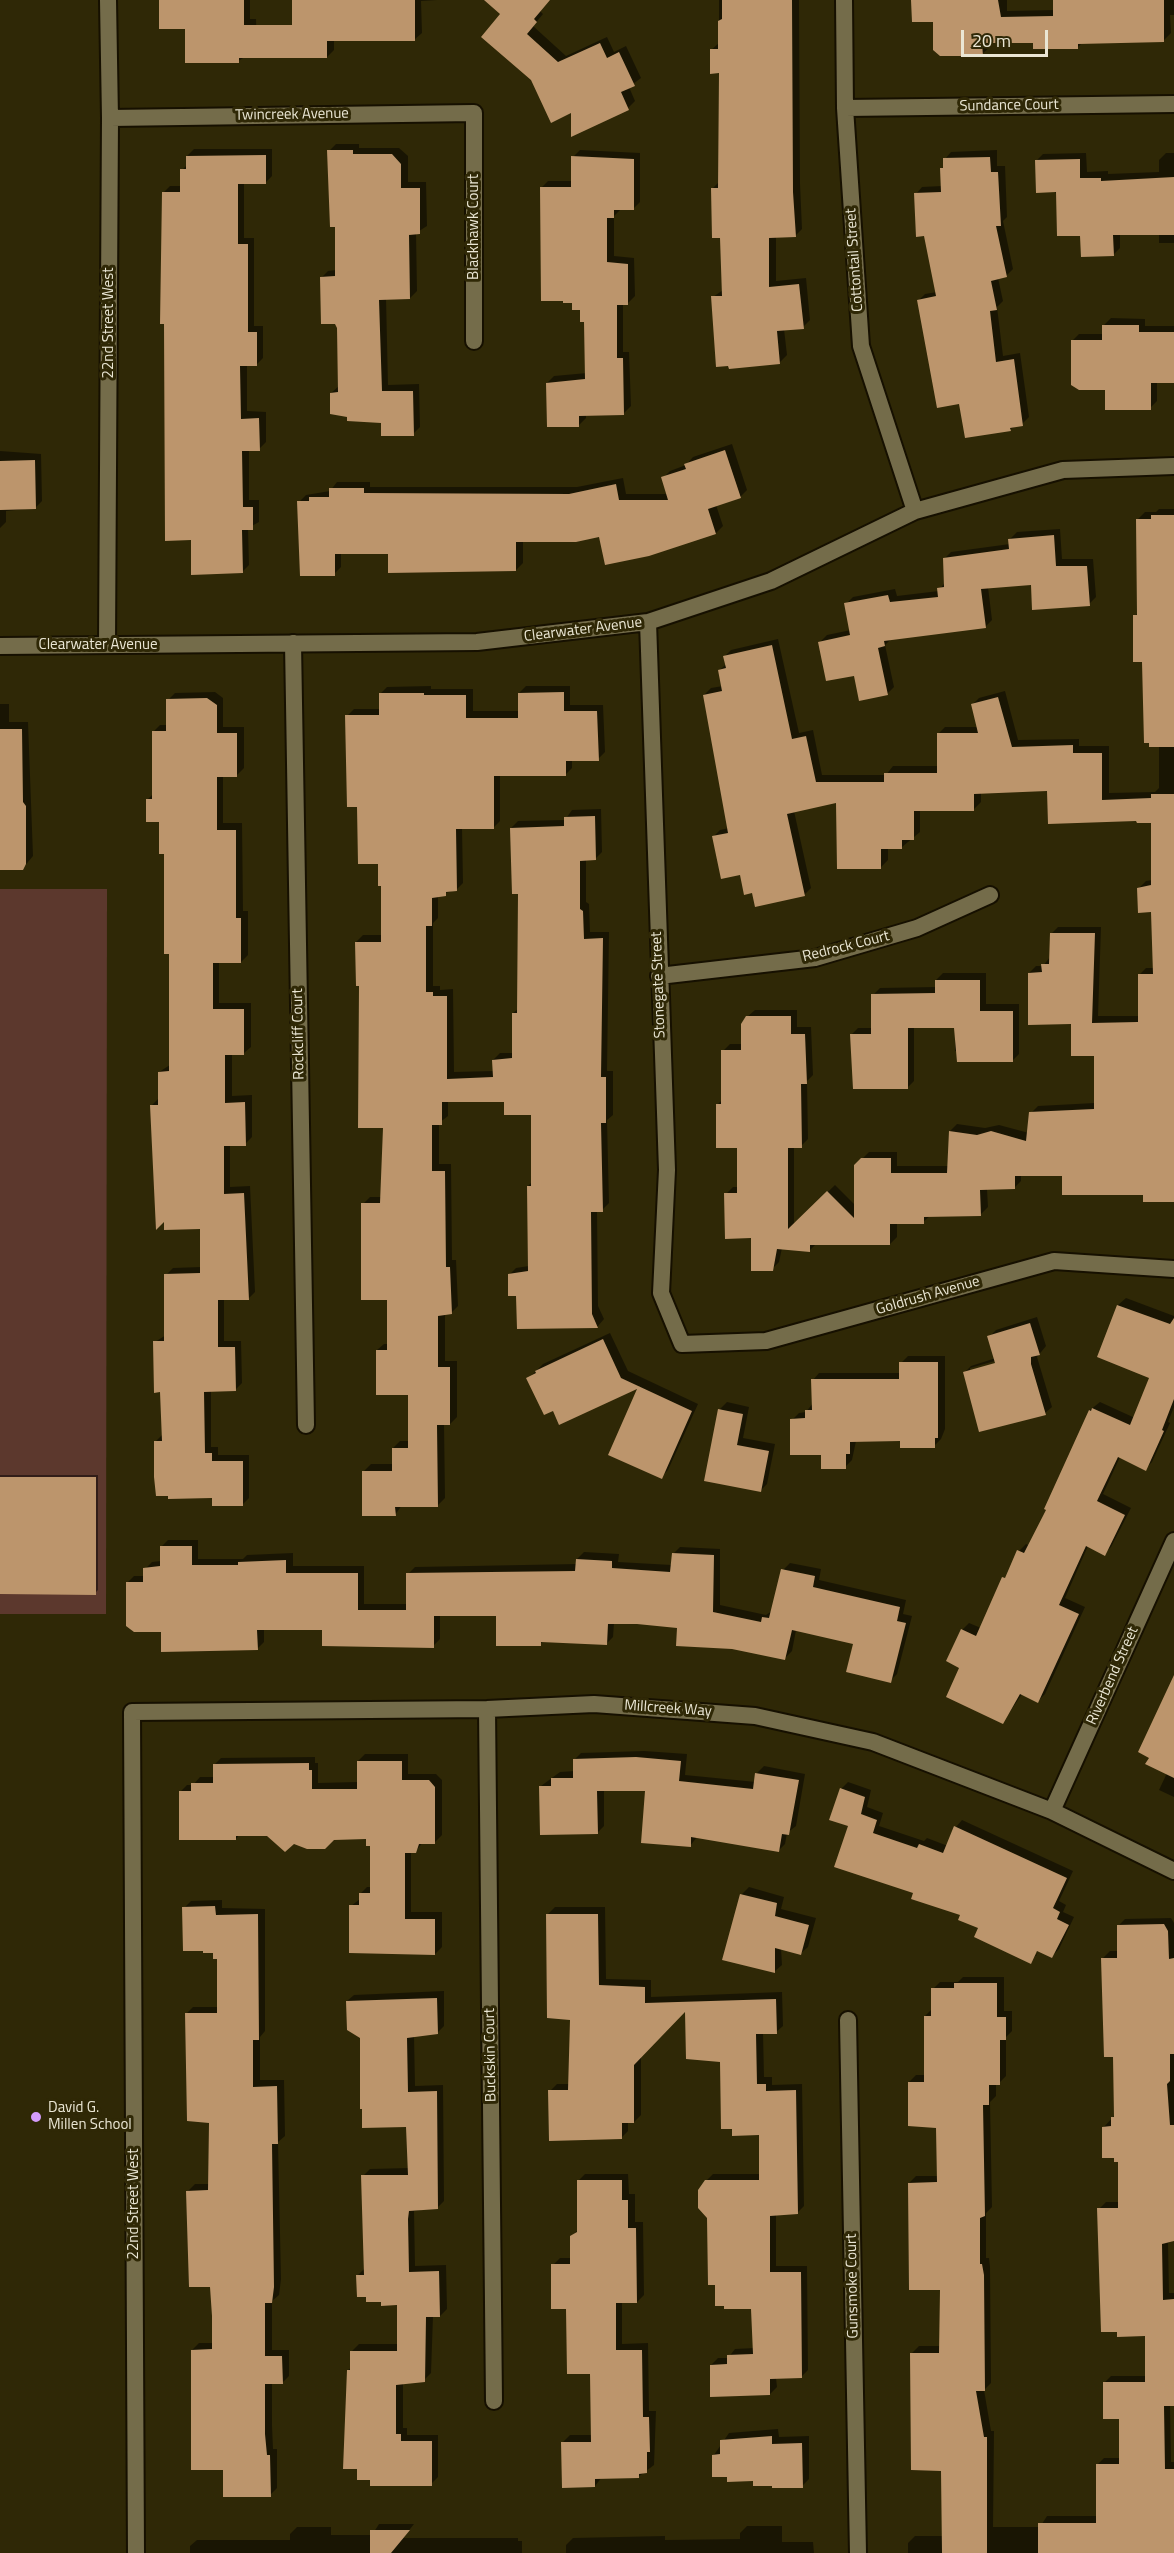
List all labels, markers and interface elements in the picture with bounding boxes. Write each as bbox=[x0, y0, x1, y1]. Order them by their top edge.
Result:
scale bar bbox=[964, 18, 1051, 56]
text: 20 m bbox=[972, 27, 1011, 54]
street label: Sundance Court bbox=[959, 96, 1059, 116]
street label: Twincreek Avenue bbox=[235, 105, 349, 125]
street label: Blackhawk Court bbox=[465, 174, 483, 280]
street label: Cottontail Street bbox=[842, 208, 868, 312]
street label: 22nd Street West bbox=[100, 268, 118, 378]
street label: Clearwater Avenue bbox=[523, 614, 643, 646]
street label: Clearwater Avenue bbox=[38, 636, 158, 654]
street label: Redrock Court bbox=[801, 928, 891, 966]
street label: Stonegate Street bbox=[648, 931, 670, 1039]
street label: Rockcliff Court bbox=[289, 988, 309, 1080]
street label: Goldrush Avenue bbox=[874, 1273, 982, 1319]
street label: Riverbend Street bbox=[1083, 1624, 1143, 1728]
street label: Millcreek Way bbox=[624, 1697, 712, 1721]
street label: Buckskin Court bbox=[481, 2008, 501, 2102]
place label: David G. Millen School bbox=[48, 2099, 132, 2134]
marker: David G. Millen School bbox=[29, 2110, 43, 2124]
street label: 22nd Street West bbox=[125, 2149, 143, 2259]
street label: Gunsmoke Court bbox=[843, 2233, 863, 2339]

